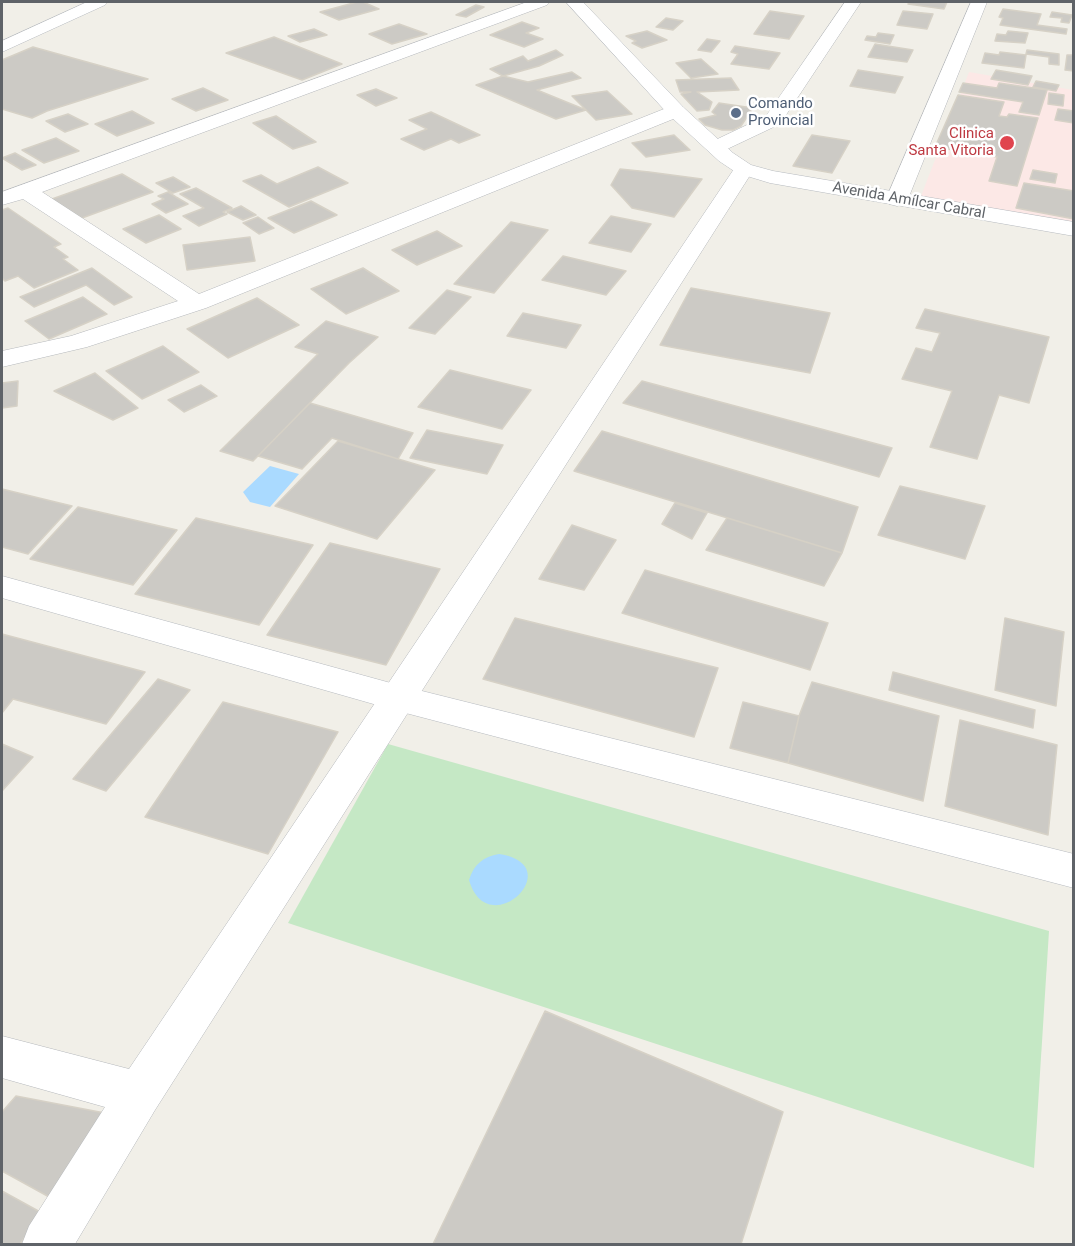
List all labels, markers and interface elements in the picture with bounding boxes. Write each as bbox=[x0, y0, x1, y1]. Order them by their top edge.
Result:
place label: Comando Provincial bbox=[748, 95, 813, 130]
marker: Comando Provincial bbox=[729, 106, 743, 120]
place label: Clinica Santa Vitoria bbox=[908, 125, 994, 160]
marker: Clinica Santa Vitoria bbox=[998, 134, 1016, 152]
street label: Avenida Amílcar Cabral bbox=[831, 179, 987, 223]

